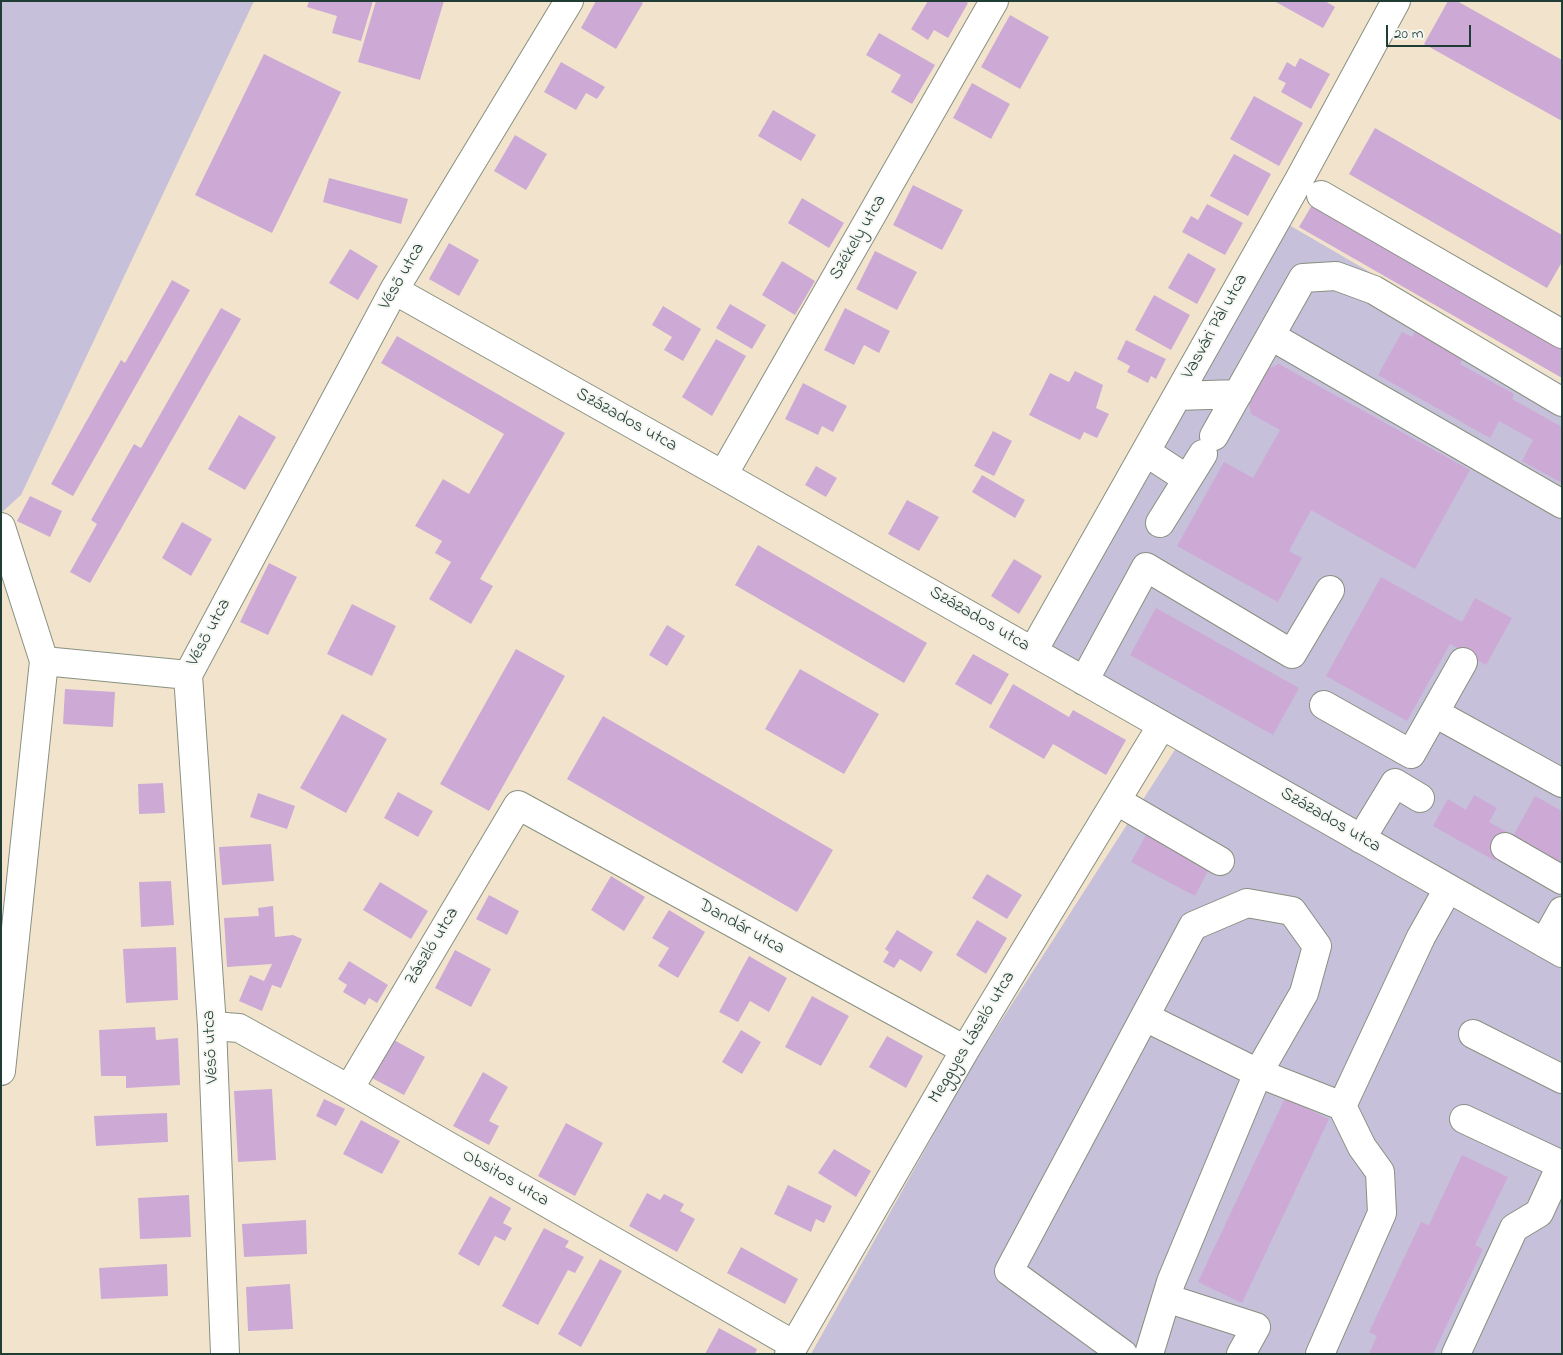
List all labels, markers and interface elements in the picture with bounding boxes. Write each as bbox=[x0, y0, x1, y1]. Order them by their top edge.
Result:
scale bar bbox=[1388, 15, 1473, 47]
text: 20 m bbox=[1394, 23, 1423, 45]
street label: Székely utca bbox=[826, 192, 892, 284]
street label: Véső utca bbox=[375, 240, 431, 314]
street label: Vasvári Pál utca bbox=[1178, 271, 1254, 383]
street label: Százados utca bbox=[572, 384, 680, 458]
street label: Százados utca bbox=[925, 582, 1033, 658]
street label: Véső utca bbox=[183, 595, 237, 671]
street label: Százados utca bbox=[1276, 783, 1384, 859]
street label: Dandár utca bbox=[694, 895, 788, 961]
street label: Zászló utca bbox=[401, 904, 465, 990]
street label: Meggyes László utca bbox=[925, 968, 1021, 1108]
street label: Véső utca bbox=[199, 1010, 225, 1084]
street label: Obsitos utca bbox=[458, 1145, 552, 1213]

